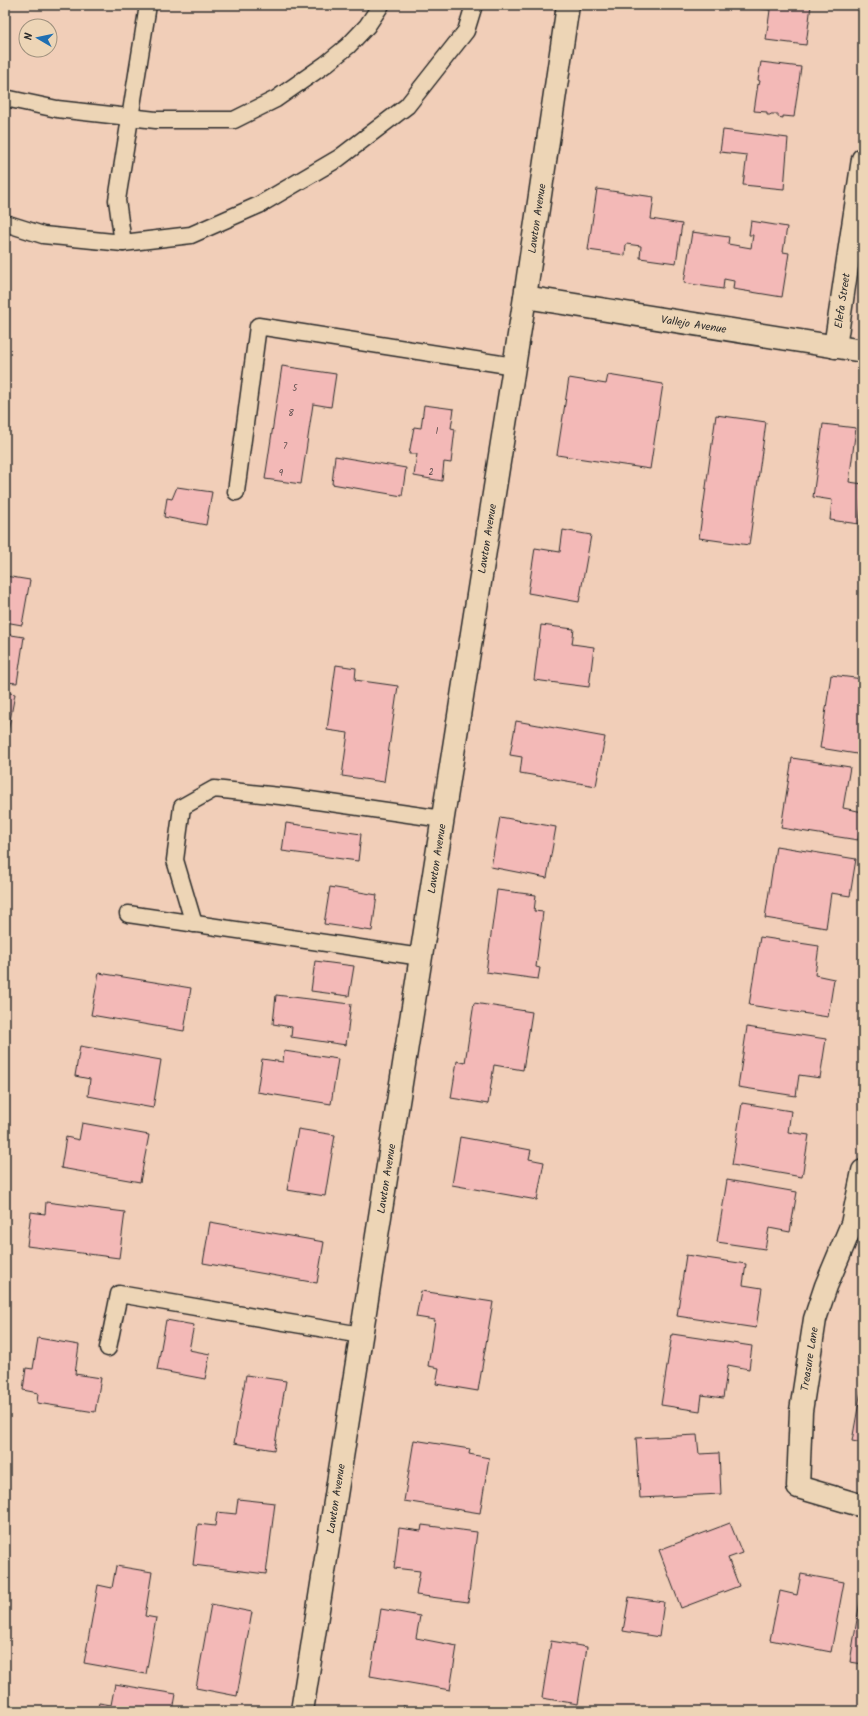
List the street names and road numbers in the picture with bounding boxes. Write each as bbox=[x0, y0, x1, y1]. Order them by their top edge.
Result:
street label: Lawton Avenue bbox=[524, 182, 552, 255]
street label: Elefa Street bbox=[830, 271, 856, 330]
street label: Vallejo Avenue bbox=[660, 311, 728, 339]
street label: Lawton Avenue bbox=[474, 502, 502, 575]
street label: Lawton Avenue bbox=[423, 822, 452, 895]
street label: Lawton Avenue bbox=[373, 1142, 401, 1215]
street label: Treasure Lane bbox=[796, 1326, 824, 1392]
street label: Lawton Avenue bbox=[322, 1462, 351, 1535]

